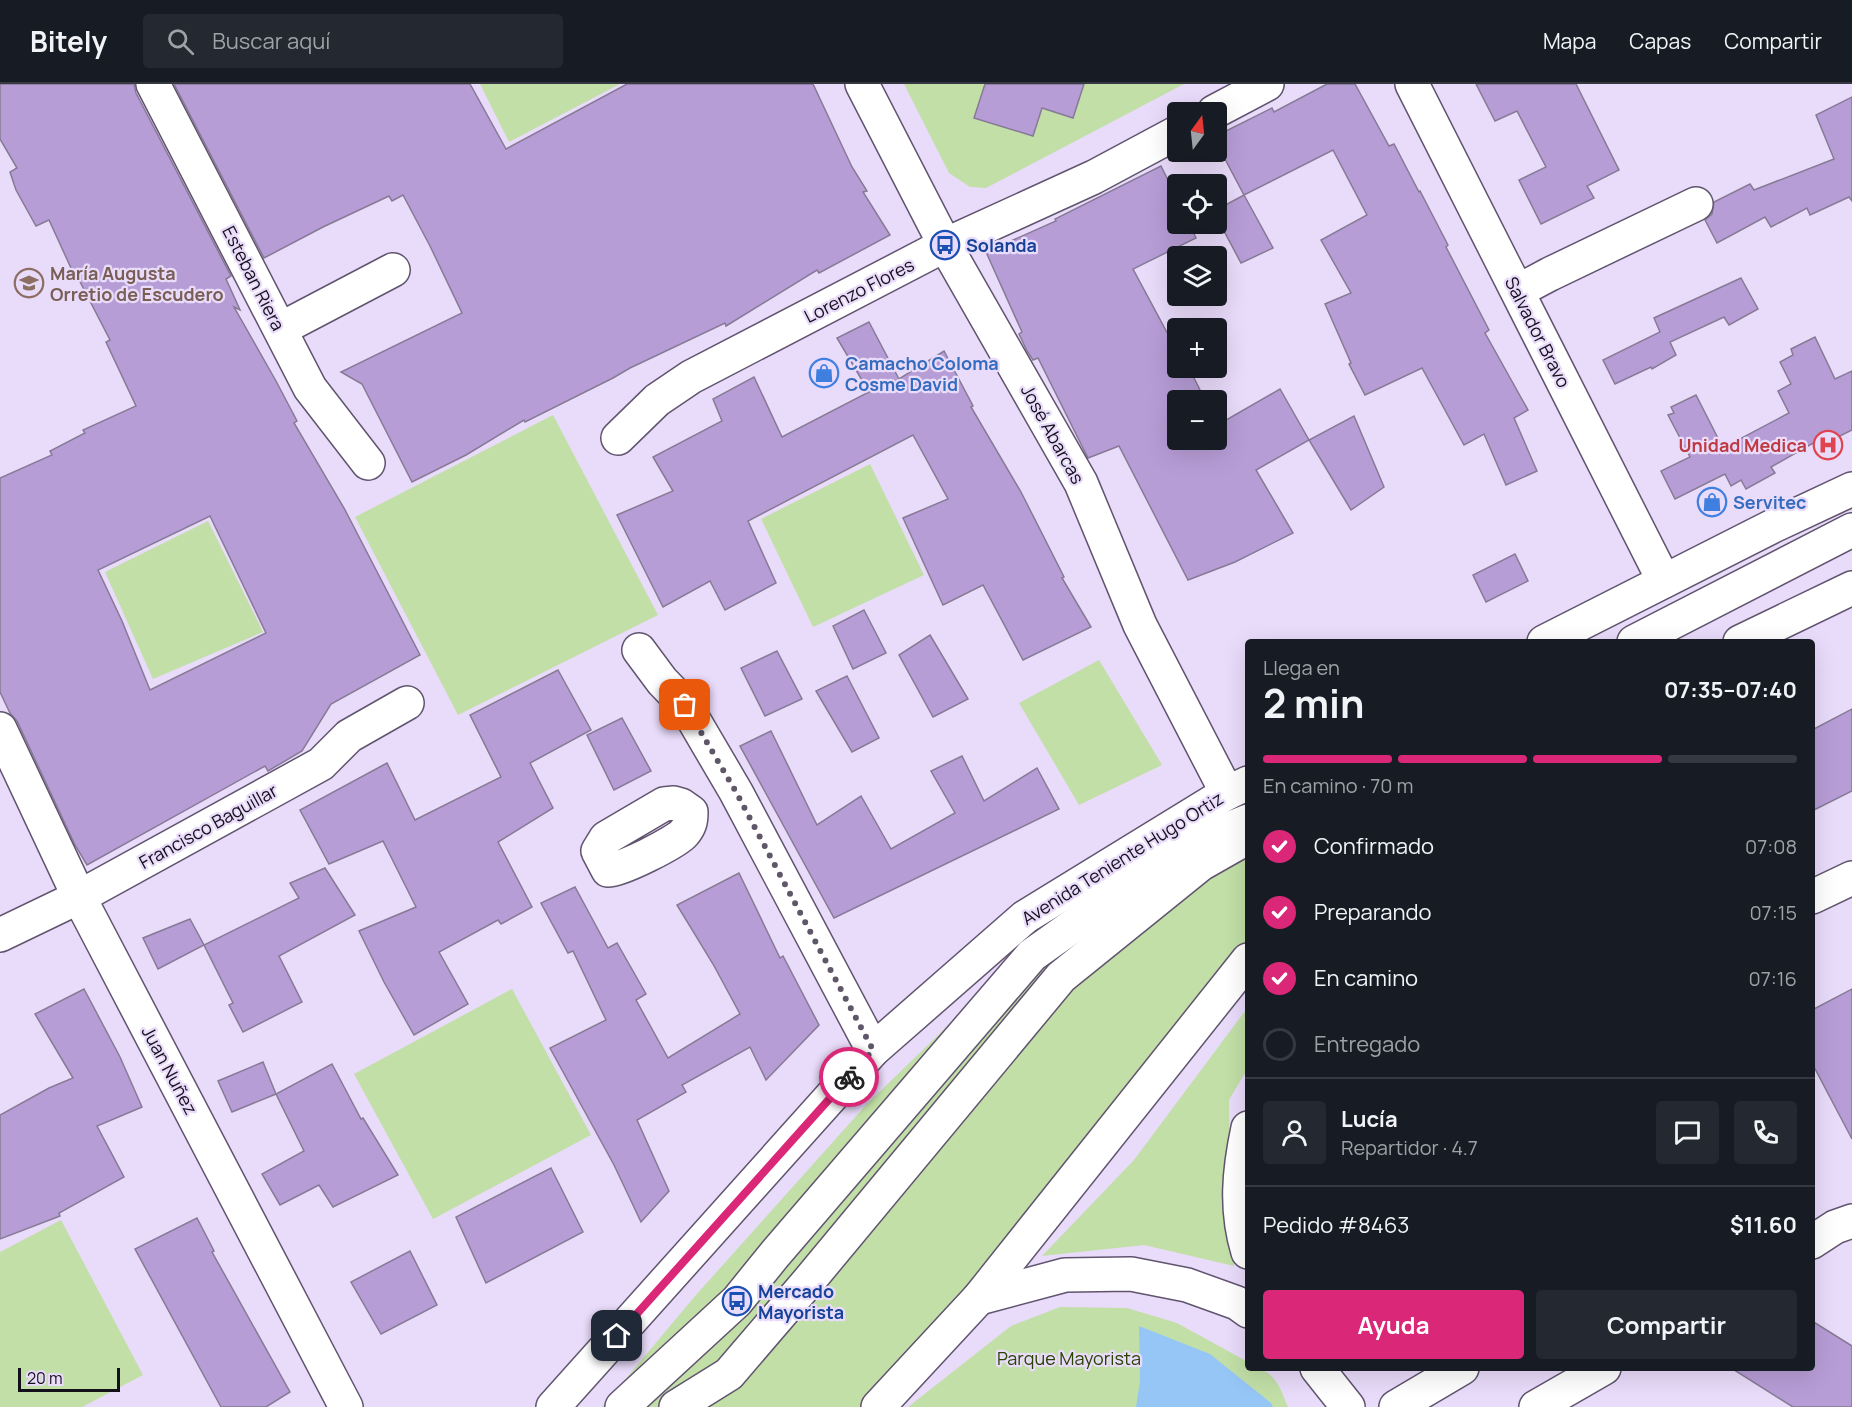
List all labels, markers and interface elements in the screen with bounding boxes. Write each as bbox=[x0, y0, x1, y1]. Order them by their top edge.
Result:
search box bbox=[143, 14, 563, 68]
text: Bitely bbox=[30, 22, 107, 60]
icon: search bbox=[164, 25, 197, 58]
text: Buscar aquí bbox=[212, 26, 331, 56]
text: Mapa bbox=[1543, 27, 1596, 55]
text: Capas bbox=[1629, 27, 1691, 55]
text: Compartir bbox=[1724, 27, 1822, 55]
north arrow bbox=[1167, 102, 1227, 162]
map controls bbox=[1167, 102, 1227, 450]
button: locate bbox=[1167, 174, 1227, 234]
street label: Esteban Riera bbox=[217, 222, 291, 334]
bus stop icon: Solanda bbox=[929, 229, 961, 261]
place label: Solanda bbox=[966, 233, 1037, 257]
button: layers bbox=[1167, 246, 1227, 306]
street label: Lorenzo Flores bbox=[800, 252, 918, 328]
place label: María Augusta Orretio de Escudero bbox=[50, 261, 224, 306]
school or university icon: María Augusta Orretio de Escudero bbox=[13, 267, 45, 299]
street label: Salvador Bravo bbox=[1500, 272, 1576, 392]
button: + bbox=[1167, 318, 1227, 378]
place label: Camacho Coloma Cosme David bbox=[845, 351, 999, 396]
shop icon: Camacho Coloma Cosme David bbox=[808, 357, 840, 389]
street label: José Abarcas bbox=[1016, 380, 1090, 488]
button: − bbox=[1167, 390, 1227, 450]
hospital icon: Unidad Medica bbox=[1812, 429, 1844, 461]
place label: Unidad Medica bbox=[1679, 433, 1807, 457]
shop icon: Servitec bbox=[1696, 486, 1728, 518]
place label: Servitec bbox=[1733, 490, 1806, 514]
text: Llega en bbox=[1263, 654, 1340, 681]
text: 07:35–07:40 bbox=[1664, 675, 1797, 705]
text: 2 min bbox=[1263, 676, 1364, 730]
pin bbox=[659, 679, 710, 730]
icon: bag bbox=[668, 688, 701, 721]
text: En camino · 70 m bbox=[1263, 772, 1413, 799]
street label: Francisco Baguillar bbox=[135, 778, 282, 874]
street label: Avenida Teniente Hugo Ortiz bbox=[1017, 786, 1227, 930]
icon: check bbox=[1263, 830, 1296, 863]
text: Confirmado bbox=[1314, 831, 1434, 861]
text: 07:08 bbox=[1745, 833, 1797, 860]
icon: check bbox=[1263, 896, 1296, 929]
text: Preparando bbox=[1314, 897, 1432, 927]
text: 07:15 bbox=[1749, 899, 1797, 926]
icon: check bbox=[1263, 962, 1296, 995]
text: En camino bbox=[1314, 963, 1418, 993]
text: 07:16 bbox=[1749, 965, 1797, 992]
street label: Juan Nuñez bbox=[137, 1022, 203, 1118]
text: Entregado bbox=[1314, 1029, 1420, 1059]
courier bbox=[819, 1047, 879, 1107]
icon: bike bbox=[833, 1061, 866, 1094]
button: person bbox=[1263, 1101, 1326, 1164]
button: chat bbox=[1656, 1101, 1719, 1164]
button: phone bbox=[1734, 1101, 1797, 1164]
text: Lucía bbox=[1341, 1104, 1398, 1134]
text: Repartidor · 4.7 bbox=[1341, 1134, 1478, 1161]
text: Pedido #8463 bbox=[1263, 1210, 1410, 1240]
text: $11.60 bbox=[1730, 1210, 1797, 1240]
place label: Mercado Mayorista bbox=[758, 1279, 844, 1324]
bus stop icon: Mercado Mayorista bbox=[721, 1285, 753, 1317]
button: Ayuda bbox=[1263, 1290, 1524, 1359]
button: Compartir bbox=[1536, 1290, 1797, 1359]
pin bbox=[591, 1310, 642, 1361]
icon: home bbox=[600, 1319, 633, 1352]
park label: Parque Mayorista bbox=[997, 1346, 1141, 1370]
scale bar bbox=[18, 1365, 120, 1392]
text: 20 m bbox=[27, 1367, 63, 1389]

